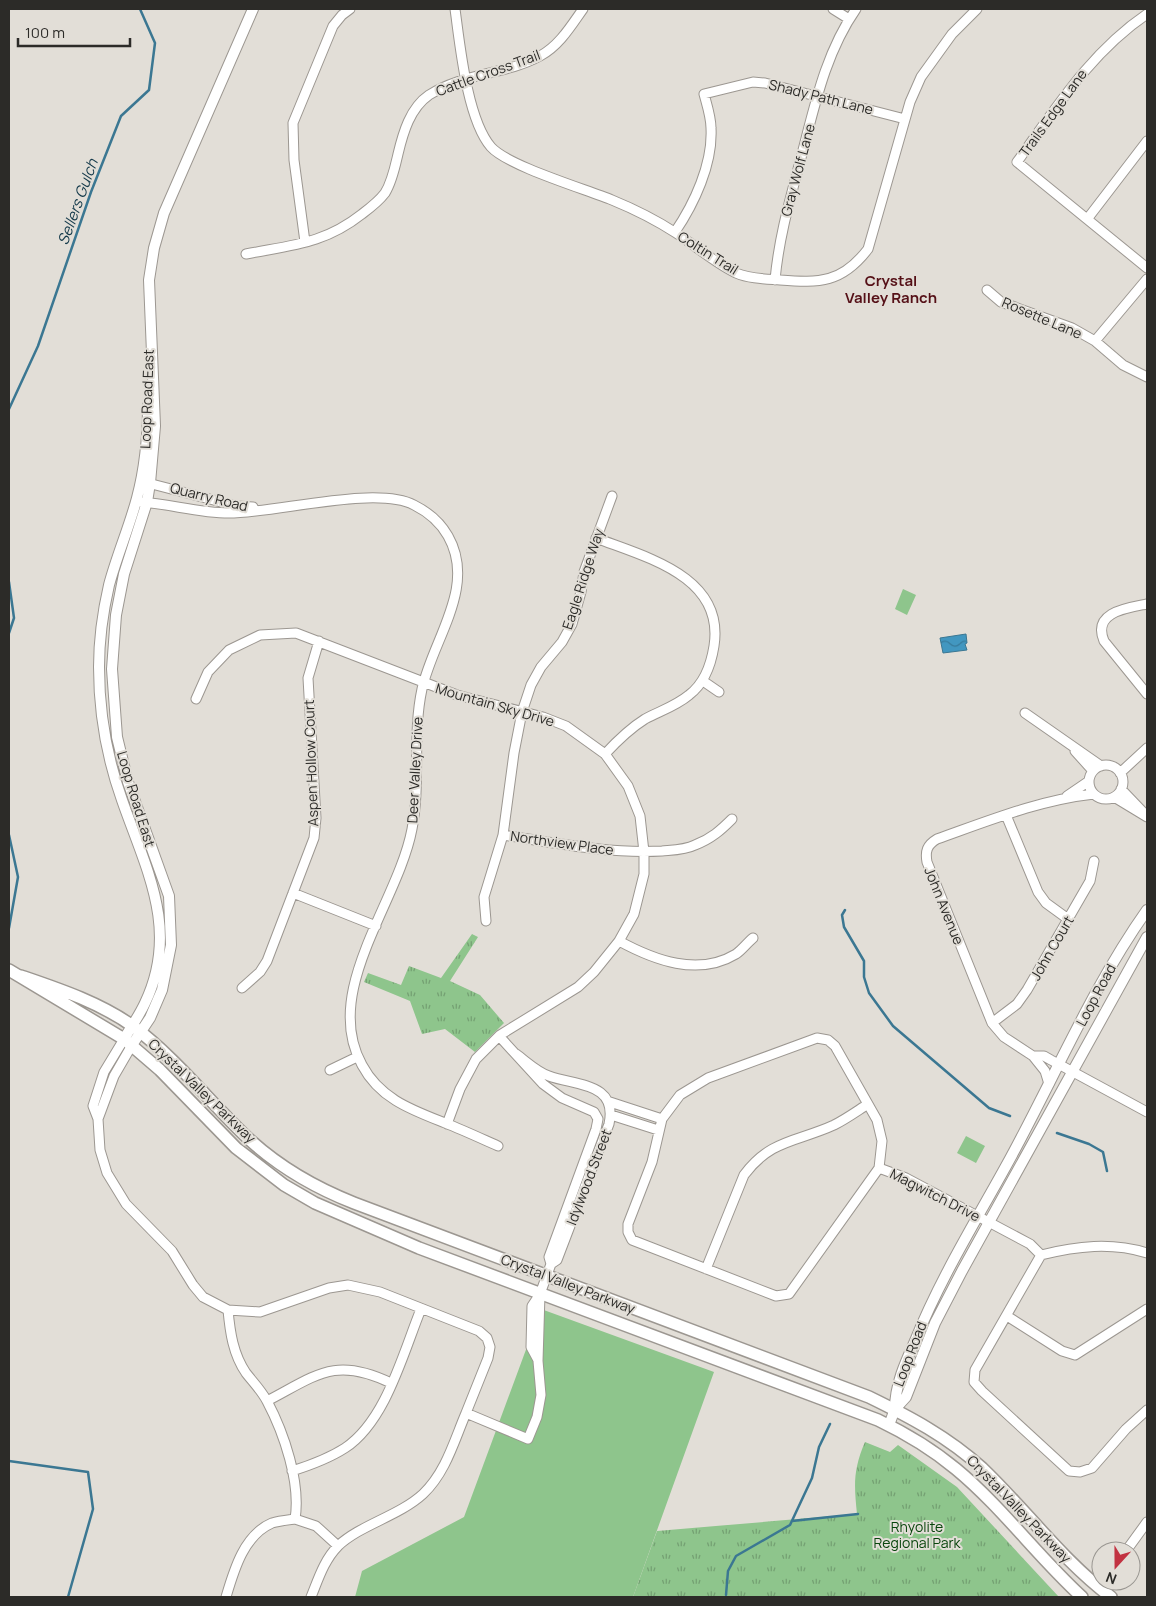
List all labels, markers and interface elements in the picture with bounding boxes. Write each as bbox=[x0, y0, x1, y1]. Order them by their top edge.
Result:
scale bar bbox=[18, 15, 130, 47]
text: 100 m bbox=[25, 22, 65, 43]
street label: Cattle Cross Trail bbox=[433, 45, 543, 100]
street label: Trails Edge Lane bbox=[1014, 65, 1091, 160]
street label: Shady Path Lane bbox=[767, 74, 875, 119]
street label: Gray Wolf Lane bbox=[776, 121, 819, 218]
water label: Sellers Gulch bbox=[52, 155, 103, 248]
street label: Coltin Trail bbox=[674, 226, 742, 279]
district label: Crystal Valley Ranch bbox=[845, 270, 937, 308]
street label: Rosette Lane bbox=[999, 292, 1085, 343]
street label: Loop Road East bbox=[135, 349, 158, 449]
street label: Quarry Road bbox=[168, 478, 250, 515]
street label: Eagle Ridge Way bbox=[557, 525, 608, 632]
street label: Mountain Sky Drive bbox=[433, 678, 557, 731]
street label: Aspen Hollow Court bbox=[299, 699, 322, 827]
street label: Deer Valley Drive bbox=[402, 716, 427, 824]
street label: Loop Road East bbox=[113, 749, 160, 850]
street label: Northview Place bbox=[509, 826, 615, 859]
street label: John Avenue bbox=[920, 864, 969, 947]
street label: John Court bbox=[1025, 912, 1078, 983]
street label: Loop Road bbox=[1071, 960, 1120, 1029]
street label: Crystal Valley Parkway bbox=[145, 1034, 261, 1147]
street label: Idylwood Street bbox=[561, 1126, 616, 1228]
street label: Magwitch Drive bbox=[887, 1164, 984, 1225]
street label: Crystal Valley Parkway bbox=[498, 1249, 639, 1318]
street label: Loop Road bbox=[888, 1319, 931, 1389]
street label: Crystal Valley Parkway bbox=[963, 1451, 1076, 1567]
park label: Rhyolite Regional Park bbox=[874, 1517, 962, 1552]
north arrow bbox=[1091, 1541, 1141, 1591]
text: N bbox=[1103, 1568, 1119, 1589]

